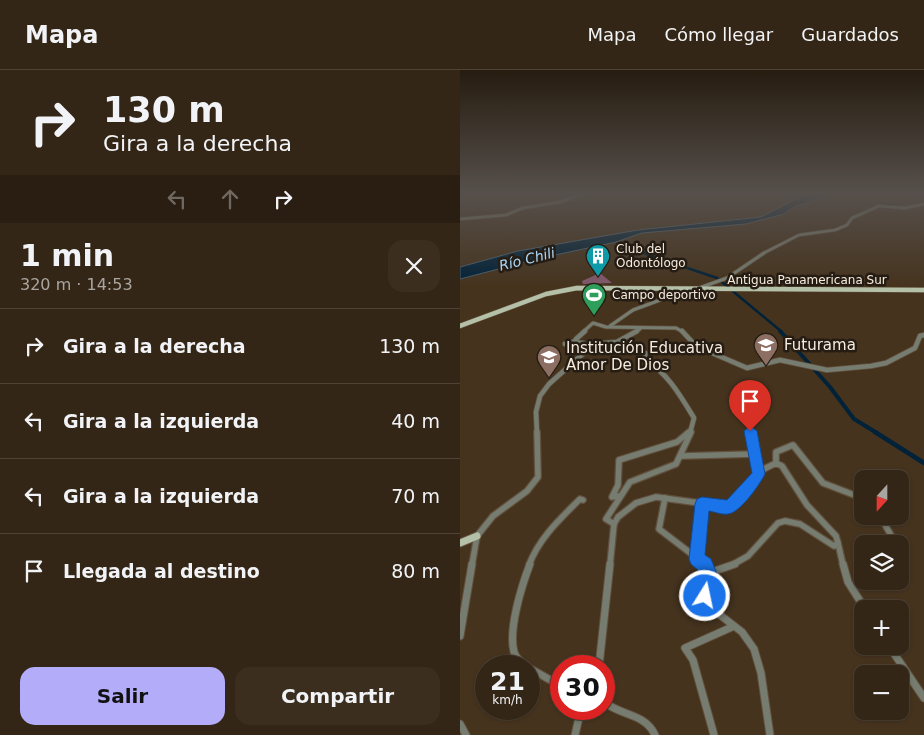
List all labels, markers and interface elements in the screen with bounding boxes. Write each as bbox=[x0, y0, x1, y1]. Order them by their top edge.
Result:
text: Mapa bbox=[25, 21, 98, 49]
text: Mapa bbox=[587, 24, 636, 45]
text: Cómo llegar bbox=[664, 24, 773, 45]
text: Guardados bbox=[801, 24, 899, 45]
icon: right bbox=[20, 90, 85, 155]
text: 130 m bbox=[103, 90, 225, 130]
text: Gira a la derecha bbox=[103, 131, 292, 156]
icon: left bbox=[163, 185, 191, 213]
icon: ahead bbox=[216, 185, 244, 213]
icon: right bbox=[269, 185, 297, 213]
text: 1 min bbox=[20, 238, 114, 273]
button: close bbox=[388, 240, 440, 292]
place label: Club del Odontólogo bbox=[616, 242, 686, 270]
building icon: Club del Odontólogo bbox=[585, 243, 611, 277]
water label: Río Chili bbox=[497, 244, 557, 274]
street label: Antigua Panamericana Sur bbox=[727, 273, 887, 287]
text: 320 m · 14:53 bbox=[20, 275, 133, 294]
sports icon: Campo deportivo bbox=[581, 282, 607, 316]
place label: Campo deportivo bbox=[612, 288, 716, 302]
icon: right bbox=[20, 332, 48, 360]
school or university icon: Futurama bbox=[753, 332, 779, 366]
text: Gira a la derecha bbox=[63, 335, 246, 357]
text: 130 m bbox=[379, 335, 440, 357]
place label: Futurama bbox=[784, 336, 856, 354]
place label: Institución Educativa Amor De Dios bbox=[566, 339, 723, 374]
school or university icon: Institución Educativa Amor De Dios bbox=[536, 344, 562, 378]
pin bbox=[729, 380, 771, 431]
icon: arrive bbox=[736, 387, 764, 415]
icon: left bbox=[20, 407, 48, 435]
text: Gira a la izquierda bbox=[63, 410, 259, 432]
text: 40 m bbox=[391, 410, 440, 432]
north arrow bbox=[854, 470, 909, 525]
map controls bbox=[854, 470, 909, 720]
icon: left bbox=[20, 482, 48, 510]
text: Gira a la izquierda bbox=[63, 485, 259, 507]
text: 70 m bbox=[391, 485, 440, 507]
button: layers bbox=[854, 535, 909, 590]
icon: arrive bbox=[20, 557, 48, 585]
text: Llegada al destino bbox=[63, 560, 260, 582]
text: 80 m bbox=[391, 560, 440, 582]
position arrow bbox=[678, 569, 730, 621]
button: + bbox=[854, 600, 909, 655]
speed limit sign: 30 bbox=[550, 655, 615, 720]
button: − bbox=[854, 665, 909, 720]
button: Salir bbox=[20, 667, 225, 725]
button: Compartir bbox=[235, 667, 440, 725]
text: 21 bbox=[490, 667, 525, 696]
text: km/h bbox=[492, 693, 523, 707]

